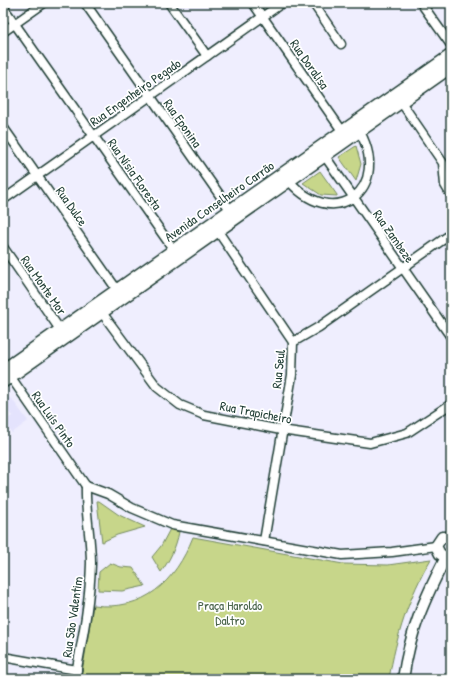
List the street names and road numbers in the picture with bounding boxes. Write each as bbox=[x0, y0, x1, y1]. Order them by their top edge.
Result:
street label: Rua Doralisa bbox=[286, 35, 334, 93]
street label: Rua Engenheiro Pegado bbox=[86, 54, 184, 130]
street label: Rua Eponina bbox=[160, 95, 206, 151]
street label: Rua Nísia Floresta bbox=[104, 135, 166, 213]
street label: Avenida Conselheiro Carrão bbox=[161, 156, 277, 246]
street label: Rua Dulce bbox=[52, 183, 92, 229]
street label: Rua Zambeze bbox=[369, 206, 419, 266]
street label: Rua Monte Mor bbox=[17, 252, 71, 318]
street label: Rua Seul bbox=[267, 348, 289, 389]
street label: Rua Luís Pinto bbox=[28, 387, 80, 451]
street label: Rua Trapicheiro bbox=[219, 396, 293, 428]
street label: Rua São Valentim bbox=[57, 575, 87, 659]

